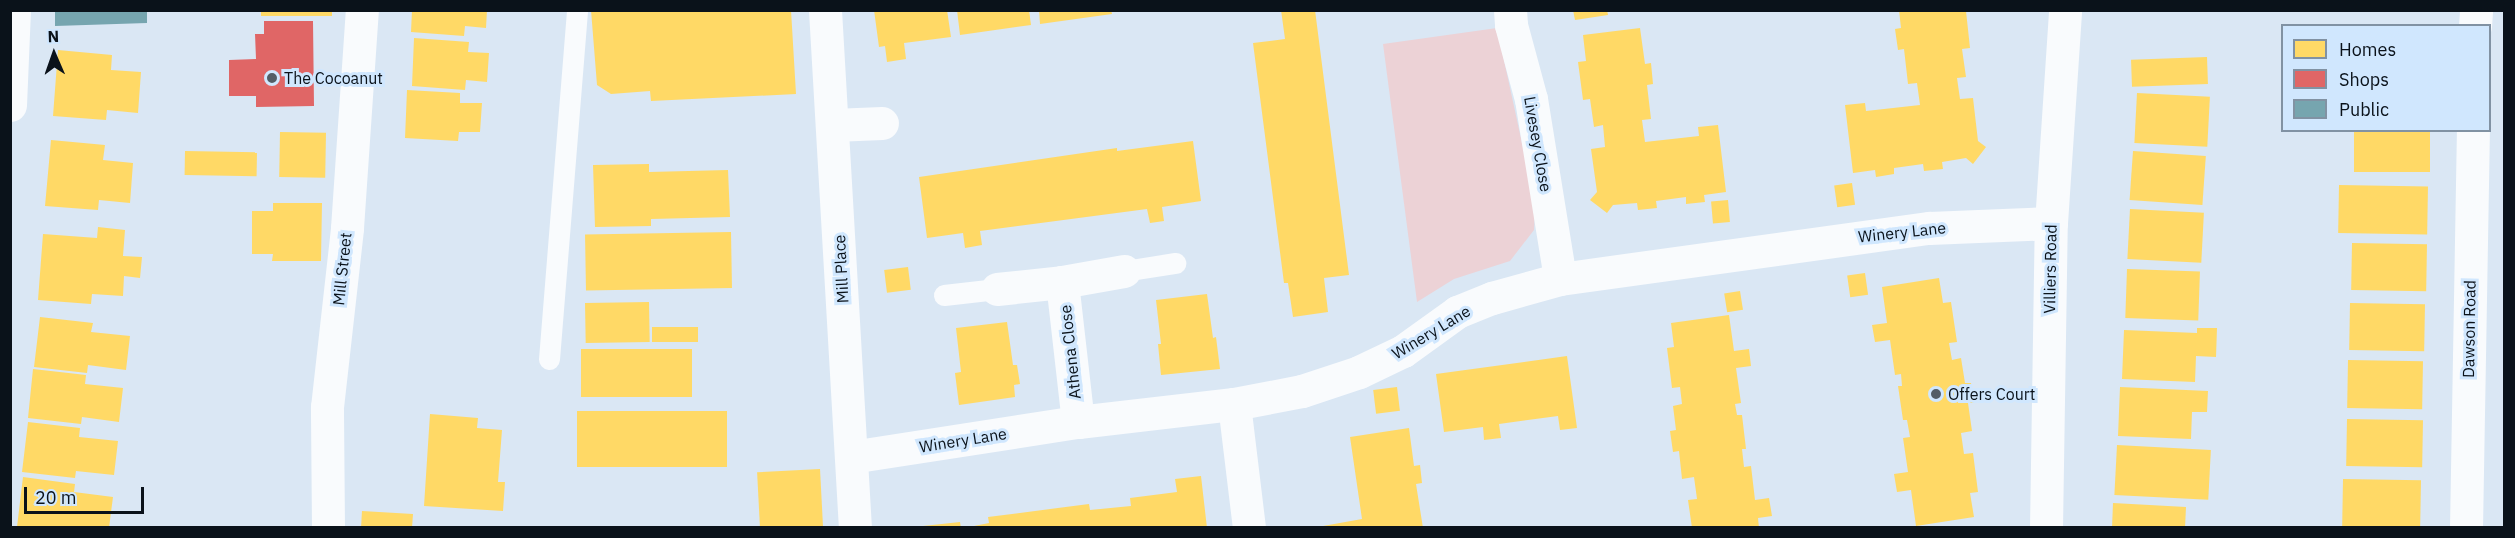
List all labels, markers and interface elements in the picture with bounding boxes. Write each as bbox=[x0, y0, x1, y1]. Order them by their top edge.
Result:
north arrow bbox=[24, 24, 84, 84]
legend bbox=[2281, 24, 2491, 132]
text: N bbox=[47, 26, 60, 46]
text: Homes bbox=[2339, 38, 2396, 61]
place label: The Cocoanut bbox=[284, 68, 383, 88]
text: Shops bbox=[2339, 68, 2389, 91]
marker: The Cocoanut bbox=[265, 71, 279, 85]
street label: Livesey Close bbox=[1520, 95, 1556, 193]
text: Public bbox=[2339, 98, 2389, 121]
street label: Winery Lane bbox=[1857, 218, 1947, 246]
street label: Villiers Road bbox=[2040, 224, 2060, 314]
street label: Mill Street bbox=[329, 232, 355, 306]
street label: Mill Place bbox=[830, 234, 852, 304]
street label: Dawson Road bbox=[2459, 280, 2479, 378]
street label: Winery Lane bbox=[1388, 301, 1474, 363]
street label: Athena Close bbox=[1055, 304, 1085, 400]
place label: Offers Court bbox=[1948, 384, 2035, 404]
marker: Offers Court bbox=[1929, 387, 1943, 401]
street label: Winery Lane bbox=[918, 424, 1008, 456]
scale bar bbox=[27, 475, 147, 513]
text: 20 m bbox=[35, 486, 77, 509]

